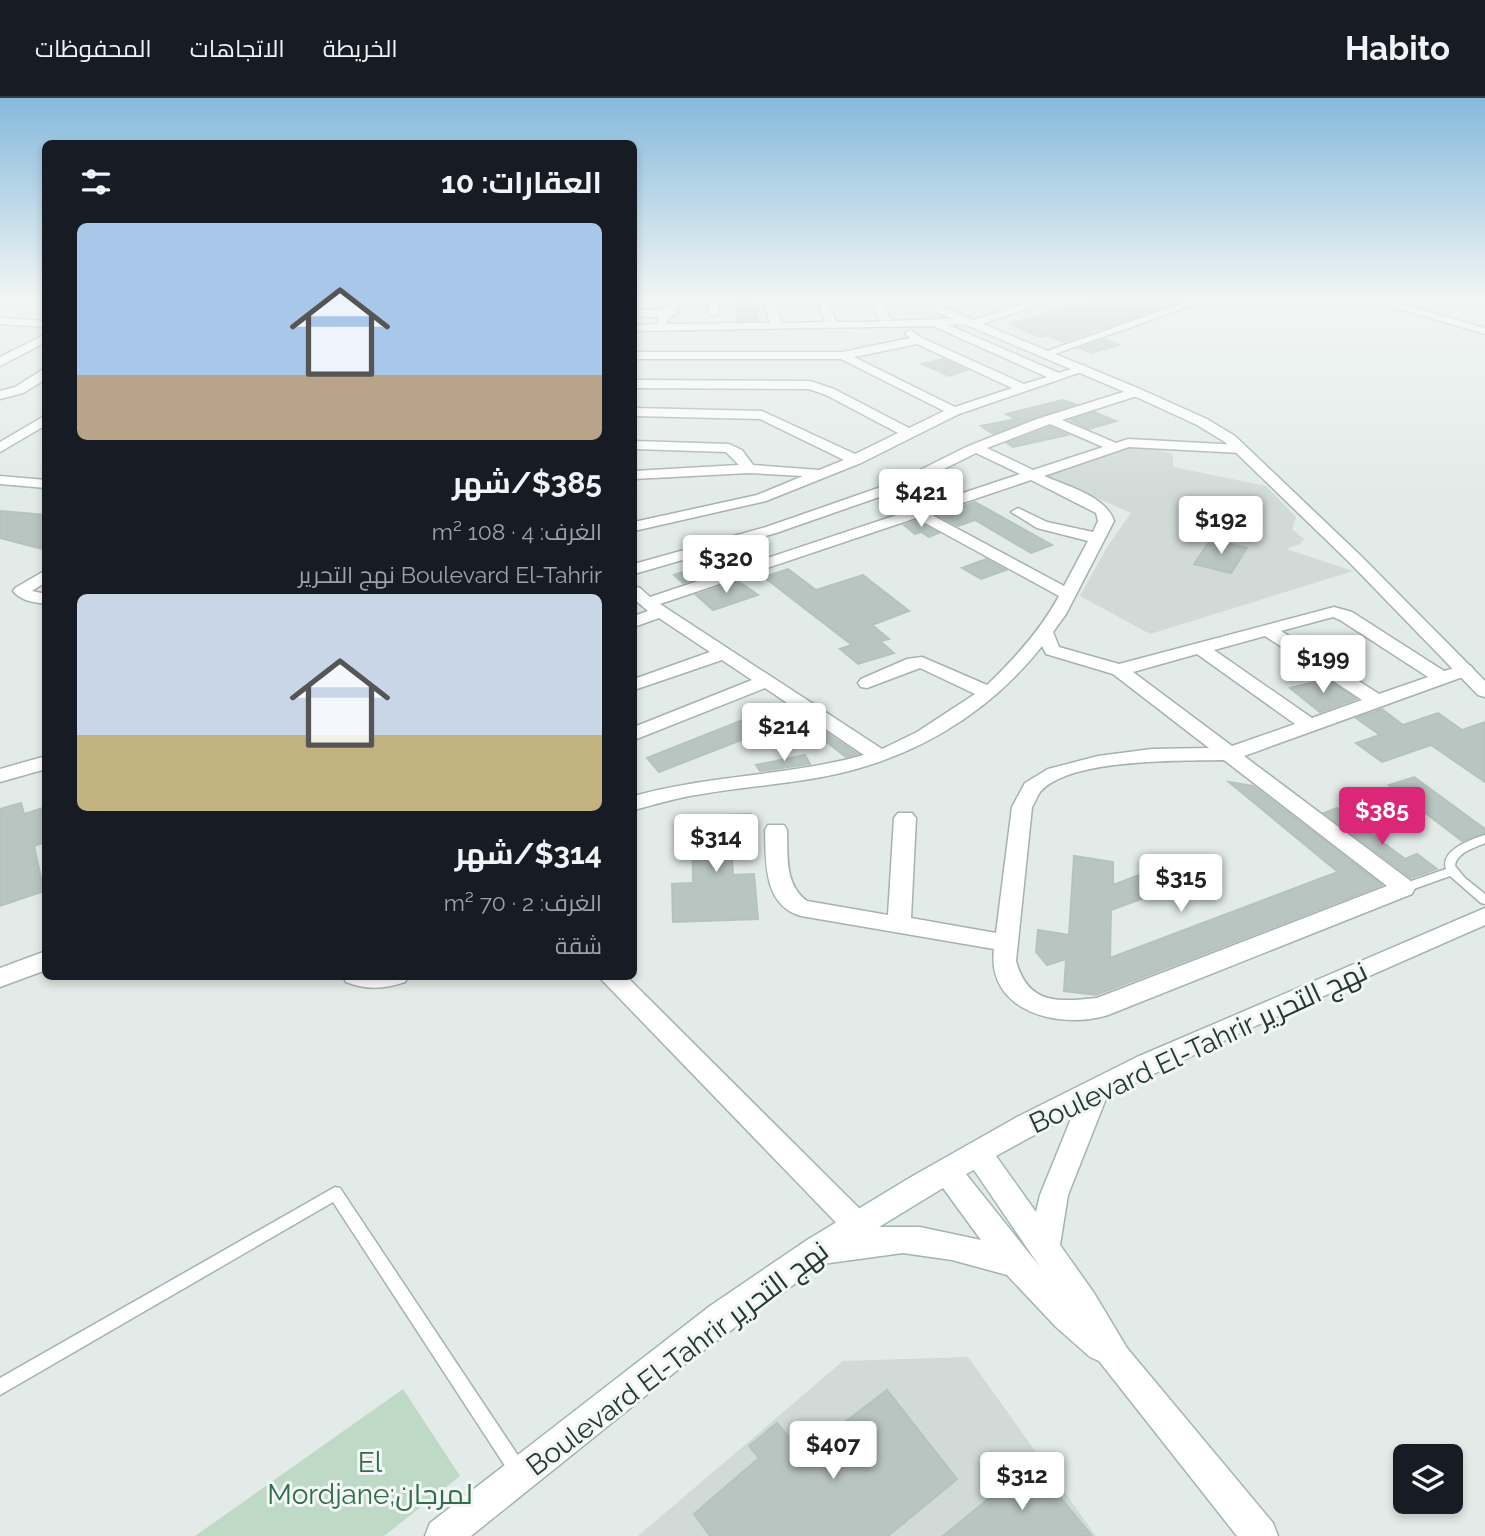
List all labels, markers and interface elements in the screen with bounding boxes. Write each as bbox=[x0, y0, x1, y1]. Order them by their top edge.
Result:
text: Habito bbox=[1345, 29, 1450, 68]
text: المحفوظات bbox=[35, 34, 152, 63]
text: الاتجاهات bbox=[190, 34, 285, 63]
text: الخريطة bbox=[323, 34, 398, 63]
icon: filters bbox=[77, 163, 115, 201]
text: العقارات: 10 bbox=[441, 165, 602, 200]
icon: home bbox=[277, 269, 403, 395]
text: $385/شهر bbox=[452, 465, 602, 500]
pin: $421 bbox=[880, 470, 962, 529]
text: $421 bbox=[895, 478, 947, 505]
pin: $192 bbox=[1180, 496, 1262, 556]
text: $192 bbox=[1195, 505, 1247, 532]
text: الغرف: 4 · 108 m² bbox=[432, 518, 602, 545]
pin: $320 bbox=[685, 536, 767, 595]
text: $320 bbox=[699, 544, 753, 571]
text: Boulevard El-Tahrir نهج التحرير bbox=[298, 561, 602, 588]
pin: $199 bbox=[1282, 636, 1364, 695]
icon: home bbox=[277, 640, 403, 766]
text: $199 bbox=[1296, 644, 1350, 671]
pin: $214 bbox=[743, 704, 825, 763]
text: $214 bbox=[758, 712, 810, 739]
pin: $385 bbox=[1341, 788, 1423, 847]
text: $385 bbox=[1355, 796, 1409, 823]
pin: $314 bbox=[675, 814, 757, 874]
text: $314 bbox=[690, 823, 742, 850]
text: $314/شهر bbox=[455, 836, 602, 871]
pin: $315 bbox=[1140, 854, 1222, 914]
text: $315 bbox=[1155, 863, 1207, 890]
text: الغرف: 2 · 70 m² bbox=[444, 889, 602, 916]
text: شقة bbox=[555, 932, 602, 959]
street label: Boulevard El-Tahrir نهج التحرير bbox=[1024, 954, 1373, 1142]
street label: Boulevard El-Tahrir نهج التحرير bbox=[520, 1234, 836, 1484]
pin: $407 bbox=[792, 1422, 874, 1481]
text: $407 bbox=[806, 1430, 860, 1457]
map controls bbox=[1393, 1444, 1463, 1514]
button: layers bbox=[1393, 1444, 1463, 1514]
park label: El Mordjane;لمرجان bbox=[267, 1446, 473, 1511]
pin: $312 bbox=[981, 1452, 1063, 1512]
text: $312 bbox=[996, 1461, 1048, 1488]

